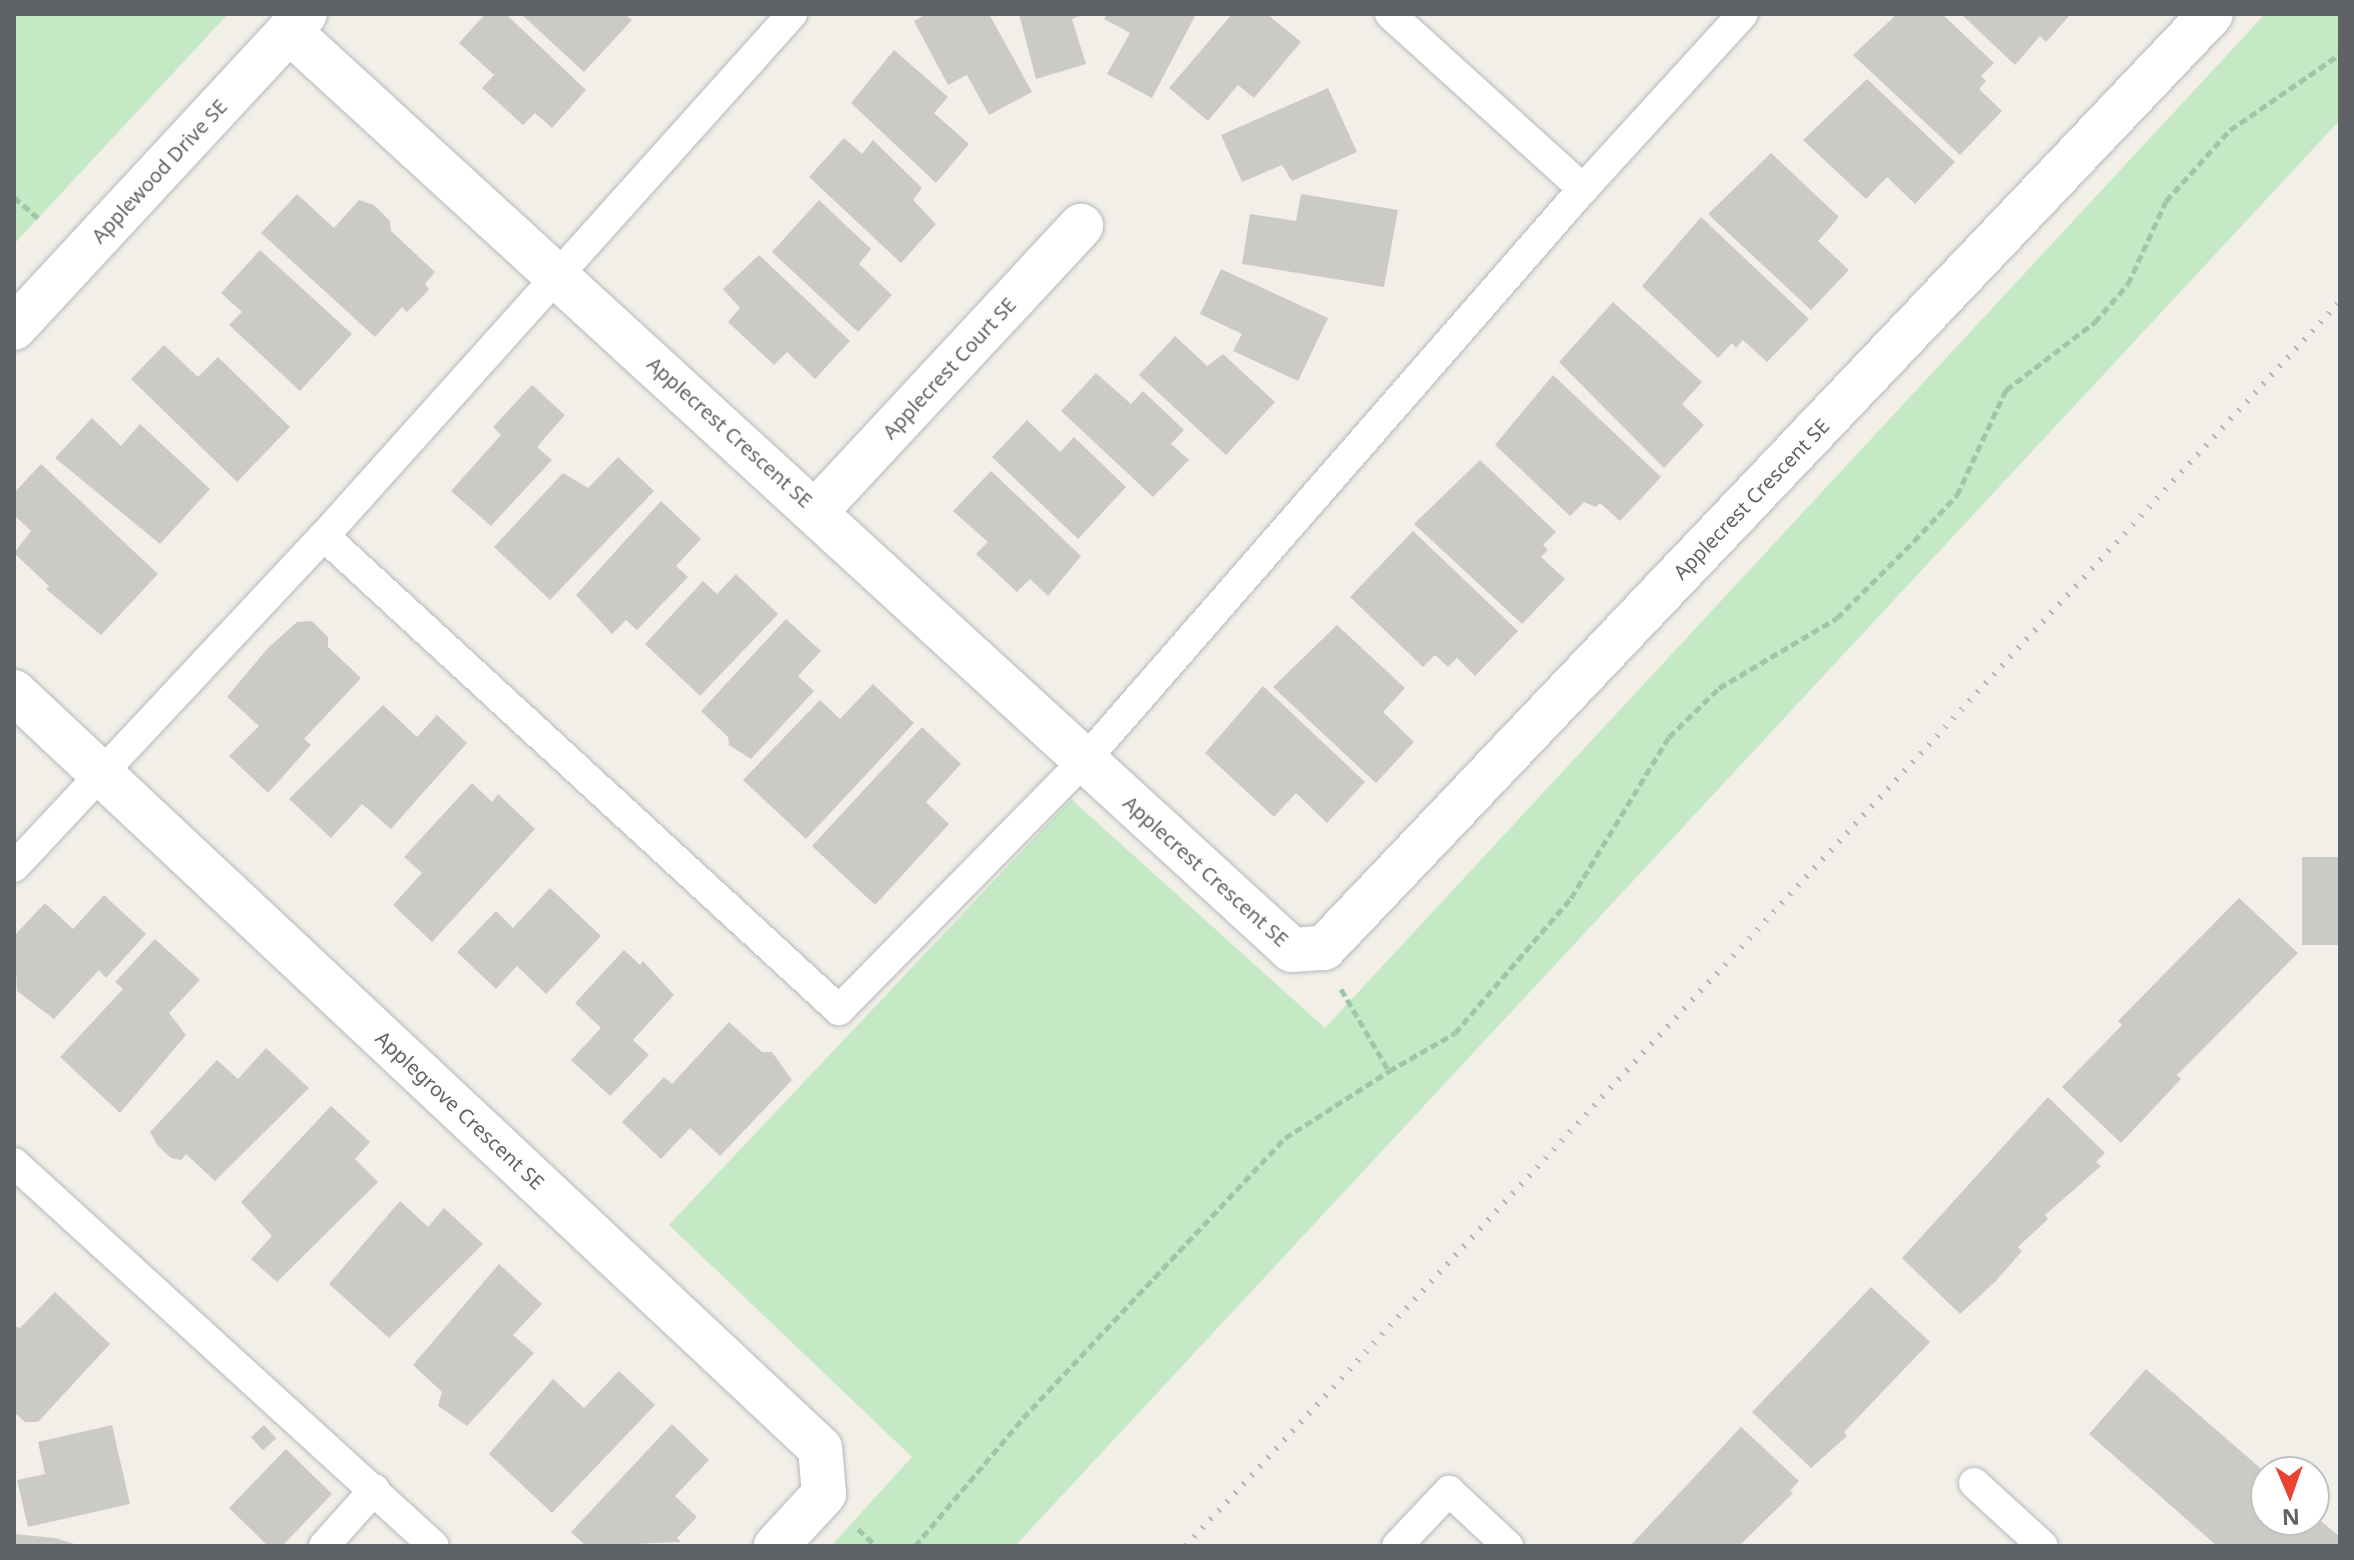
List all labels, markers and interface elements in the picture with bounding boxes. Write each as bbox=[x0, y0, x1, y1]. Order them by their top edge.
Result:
street label: Applewood Drive SE bbox=[86, 94, 232, 248]
street label: Applecrest Court SE bbox=[877, 292, 1021, 444]
street label: Applecrest Crescent SE bbox=[643, 352, 817, 512]
street label: Applecrest Crescent SE bbox=[1668, 414, 1834, 584]
street label: Applecrest Crescent SE bbox=[1119, 791, 1293, 951]
street label: Applegrove Crescent SE bbox=[371, 1026, 549, 1194]
north arrow bbox=[2250, 1456, 2330, 1536]
text: N bbox=[2281, 1503, 2300, 1533]

